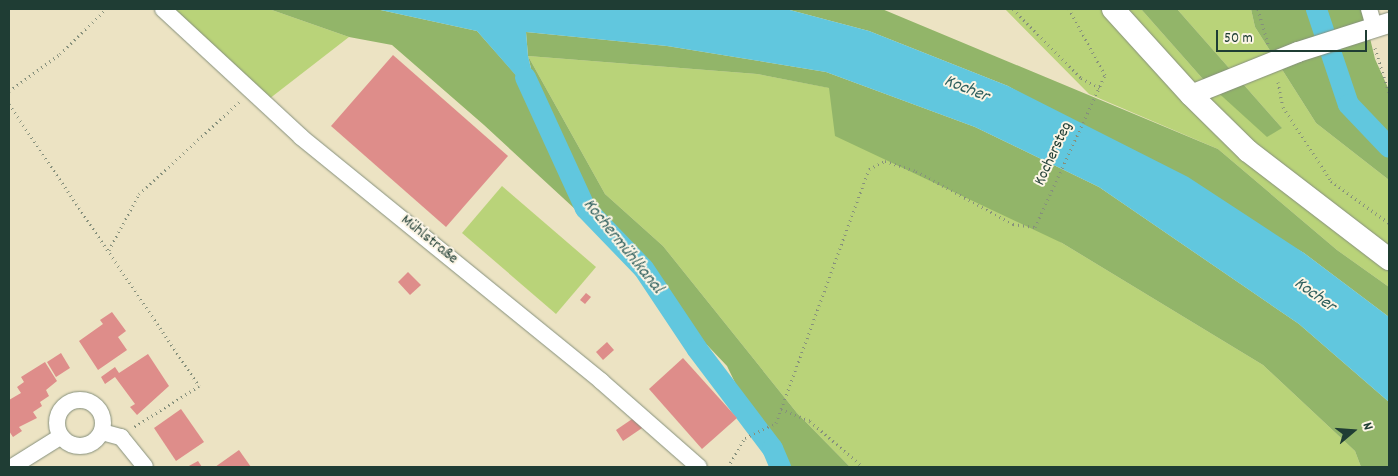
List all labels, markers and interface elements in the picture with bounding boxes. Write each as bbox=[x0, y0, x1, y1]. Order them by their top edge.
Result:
scale bar bbox=[1218, 20, 1369, 52]
text: 50 m bbox=[1224, 28, 1253, 50]
water label: Kocher bbox=[940, 71, 992, 109]
street label: Kochersteg bbox=[1031, 119, 1077, 189]
water label: Kochermühlkanal bbox=[577, 195, 667, 299]
street label: Mühlstraße bbox=[396, 211, 462, 269]
water label: Kocher bbox=[1289, 274, 1339, 318]
north arrow bbox=[1328, 406, 1378, 456]
text: N bbox=[1357, 420, 1378, 433]

